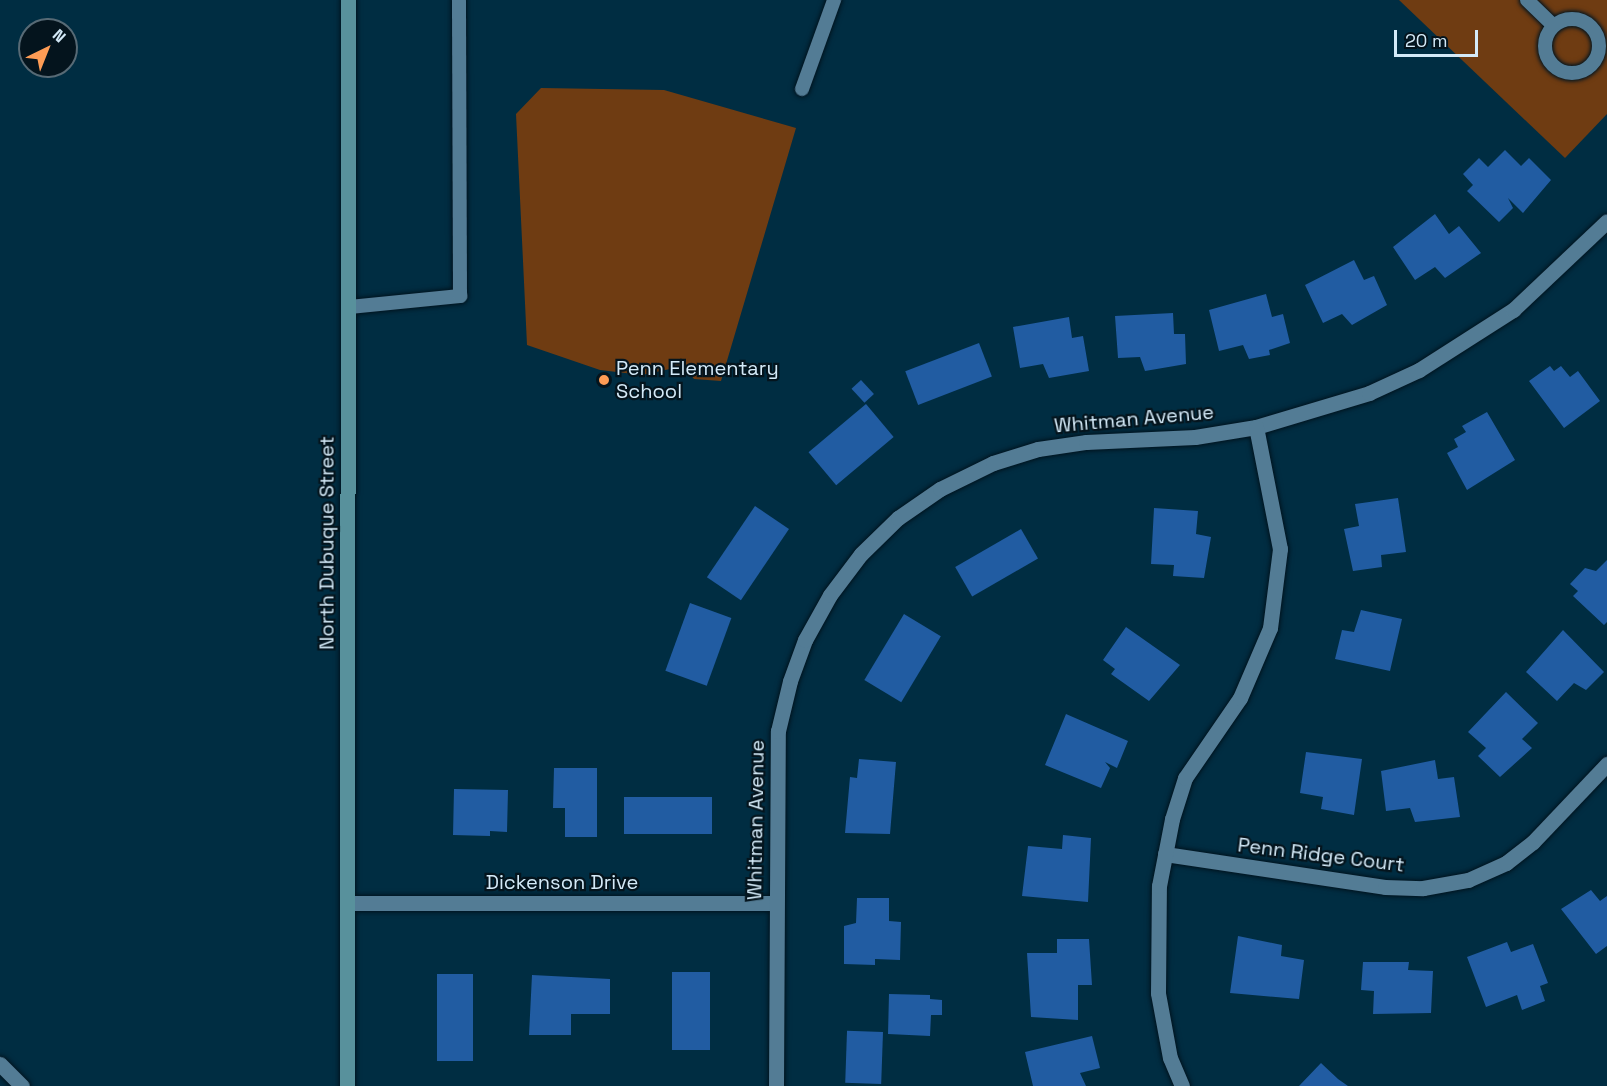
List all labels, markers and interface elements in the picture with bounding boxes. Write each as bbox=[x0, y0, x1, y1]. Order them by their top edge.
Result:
north arrow bbox=[18, 18, 78, 78]
scale bar bbox=[1397, 18, 1481, 56]
text: N bbox=[48, 25, 70, 47]
text: 20 m bbox=[1405, 29, 1448, 52]
place label: Penn Elementary School bbox=[616, 356, 779, 403]
marker: Penn Elementary School bbox=[597, 373, 611, 387]
street label: Whitman Avenue bbox=[1053, 400, 1215, 438]
street label: North Dubuque Street bbox=[315, 436, 339, 650]
street label: Whitman Avenue bbox=[743, 740, 769, 900]
street label: Penn Ridge Court bbox=[1236, 833, 1406, 877]
street label: Dickenson Drive bbox=[486, 870, 638, 894]

